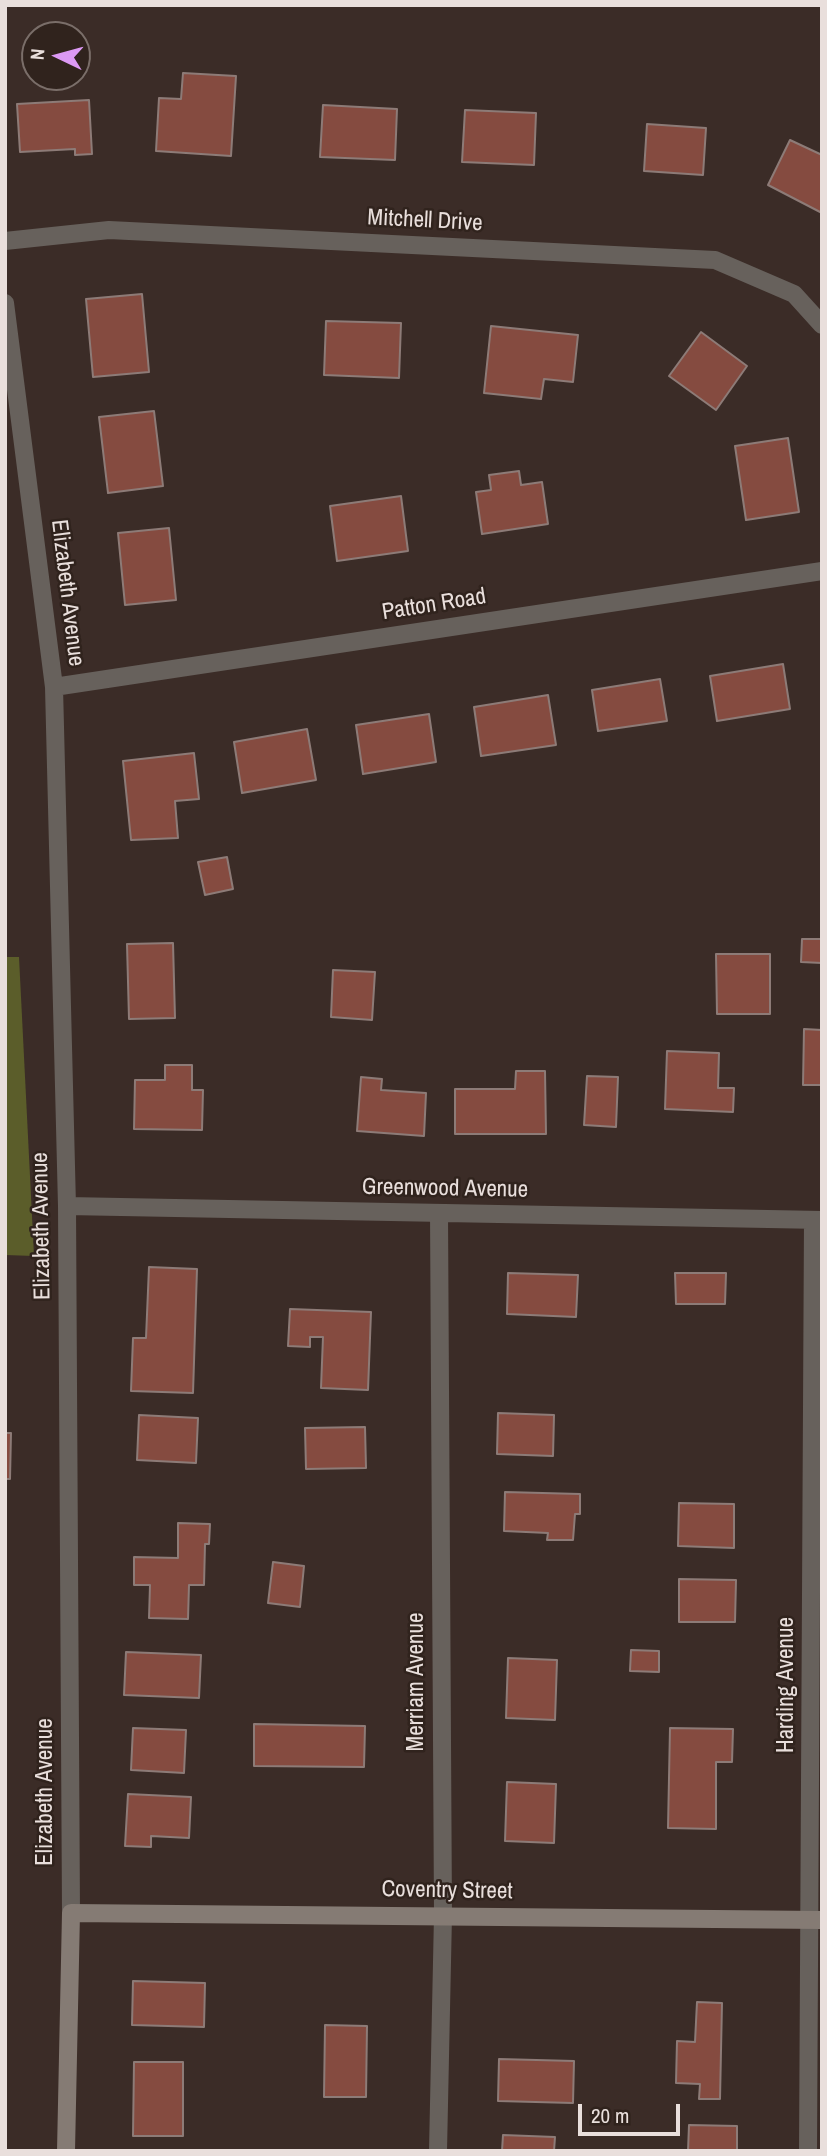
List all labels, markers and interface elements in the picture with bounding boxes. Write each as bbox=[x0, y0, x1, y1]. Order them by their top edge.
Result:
north arrow bbox=[21, 21, 91, 91]
text: N bbox=[24, 48, 51, 61]
street label: Mitchell Drive bbox=[367, 204, 483, 238]
street label: Elizabeth Avenue bbox=[44, 518, 90, 668]
street label: Patton Road bbox=[380, 583, 488, 627]
street label: Elizabeth Avenue bbox=[27, 1152, 57, 1300]
street label: Greenwood Avenue bbox=[362, 1174, 528, 1204]
street label: Merriam Avenue bbox=[403, 1612, 431, 1752]
street label: Harding Avenue bbox=[773, 1617, 801, 1753]
street label: Elizabeth Avenue bbox=[32, 1718, 60, 1866]
street label: Coventry Street bbox=[381, 1876, 513, 1906]
scale bar bbox=[582, 2090, 684, 2134]
text: 20 m bbox=[591, 2101, 629, 2130]

